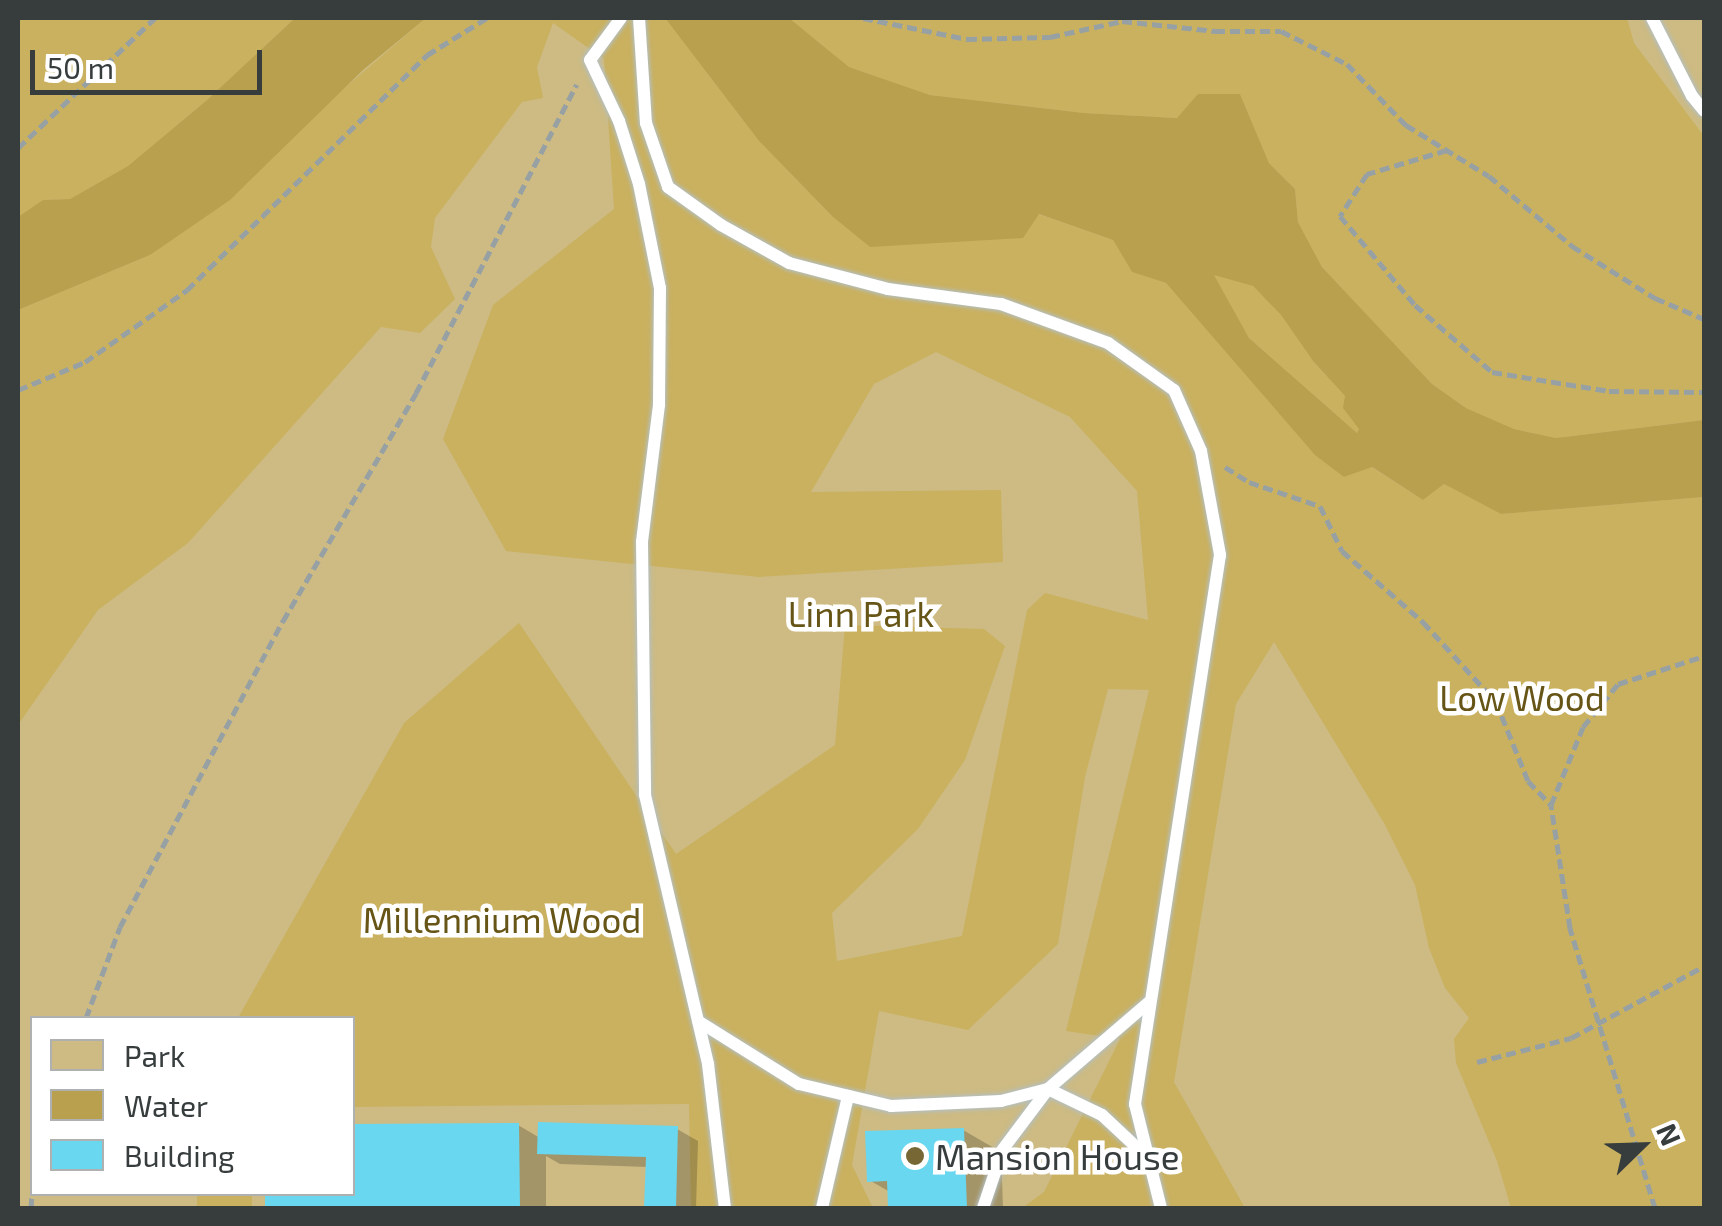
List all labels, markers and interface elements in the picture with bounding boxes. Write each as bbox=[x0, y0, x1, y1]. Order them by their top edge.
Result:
scale bar bbox=[35, 30, 268, 92]
text: 50 m bbox=[47, 49, 114, 85]
park label: Linn Park bbox=[788, 592, 934, 634]
park label: Low Wood bbox=[1439, 676, 1605, 718]
park label: Millennium Wood bbox=[362, 898, 642, 940]
legend bbox=[30, 1016, 355, 1196]
text: Park bbox=[124, 1037, 185, 1073]
text: Water bbox=[124, 1087, 208, 1123]
north arrow bbox=[1592, 1096, 1692, 1196]
text: N bbox=[1650, 1118, 1689, 1150]
place label: Mansion House bbox=[935, 1135, 1180, 1177]
text: Building bbox=[124, 1137, 235, 1173]
marker: Mansion House bbox=[904, 1145, 926, 1167]

